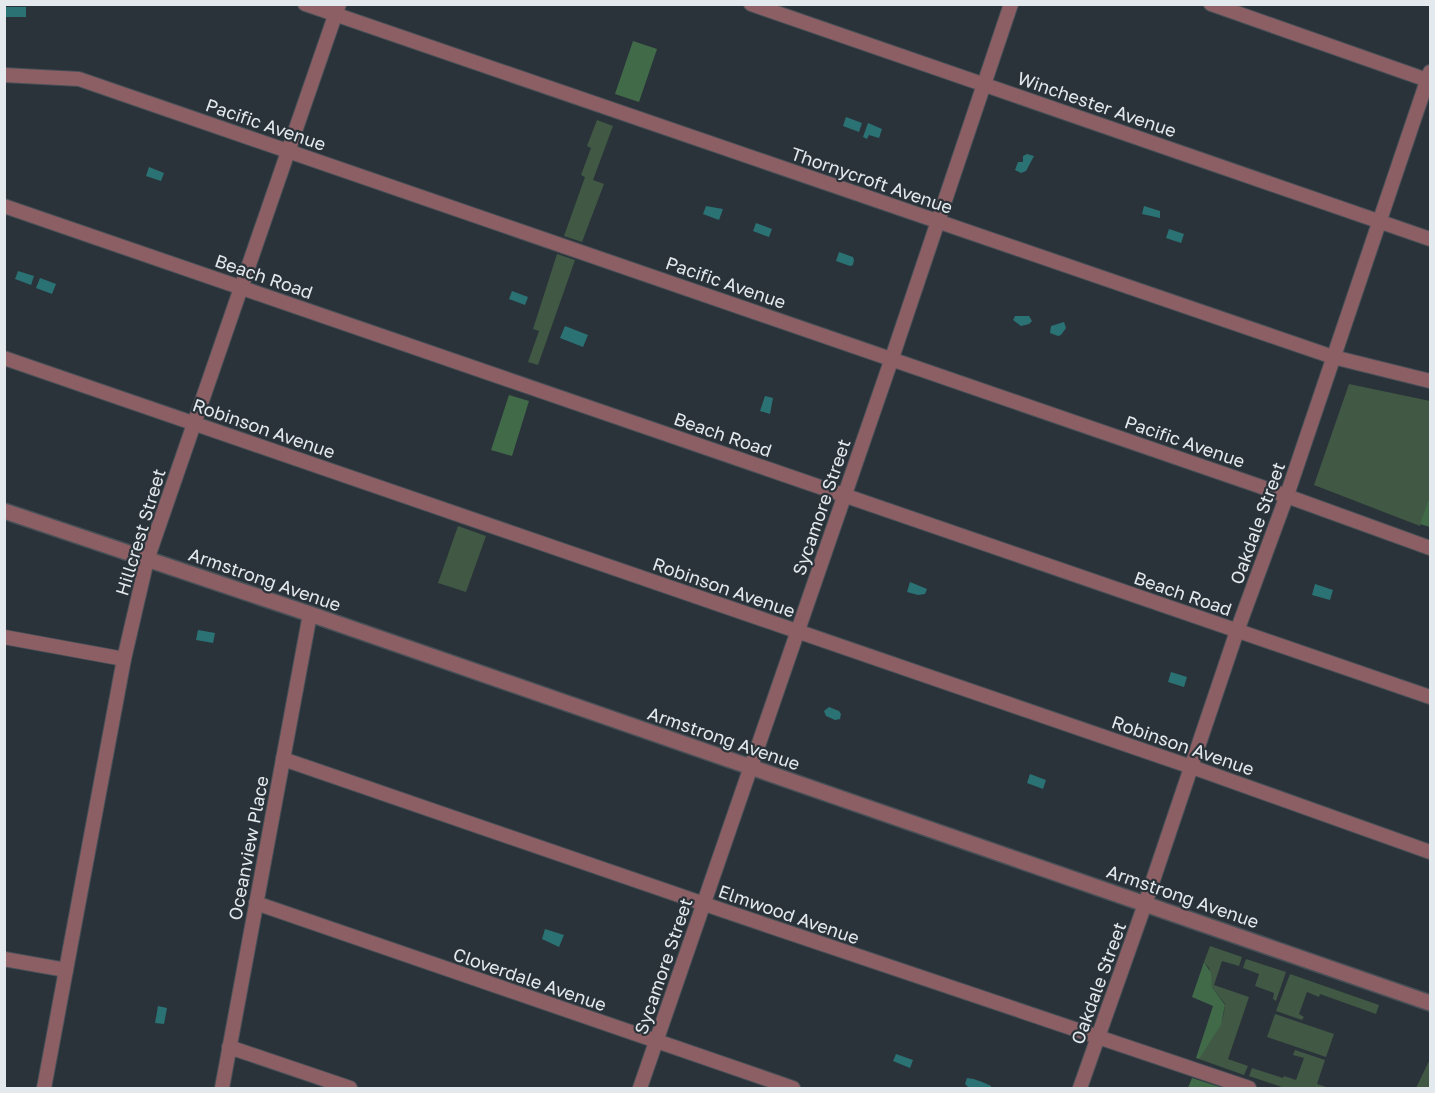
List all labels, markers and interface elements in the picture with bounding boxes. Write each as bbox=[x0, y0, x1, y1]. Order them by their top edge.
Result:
street label: Winchester Avenue bbox=[1015, 66, 1179, 142]
street label: Pacific Avenue bbox=[203, 93, 329, 155]
street label: Thornycroft Avenue bbox=[788, 142, 956, 218]
street label: Beach Road bbox=[212, 249, 316, 303]
street label: Pacific Avenue bbox=[663, 251, 789, 313]
street label: Robinson Avenue bbox=[190, 393, 338, 463]
street label: Beach Road bbox=[671, 407, 775, 461]
street label: Pacific Avenue bbox=[1122, 410, 1248, 472]
street label: Sycamore Street bbox=[787, 436, 855, 578]
street label: Oakdale Street bbox=[1225, 459, 1289, 587]
street label: Hillcrest Street bbox=[110, 466, 170, 598]
street label: Armstrong Avenue bbox=[186, 543, 344, 615]
street label: Robinson Avenue bbox=[650, 552, 798, 622]
street label: Beach Road bbox=[1131, 566, 1235, 620]
street label: Armstrong Avenue bbox=[645, 702, 803, 774]
street label: Robinson Avenue bbox=[1109, 710, 1257, 780]
street label: Oceanview Place bbox=[223, 774, 273, 922]
street label: Armstrong Avenue bbox=[1104, 860, 1262, 932]
street label: Elmwood Avenue bbox=[716, 880, 862, 948]
street label: Sycamore Street bbox=[629, 895, 697, 1037]
street label: Oakdale Street bbox=[1066, 919, 1130, 1047]
street label: Cloverdale Avenue bbox=[451, 942, 609, 1016]

